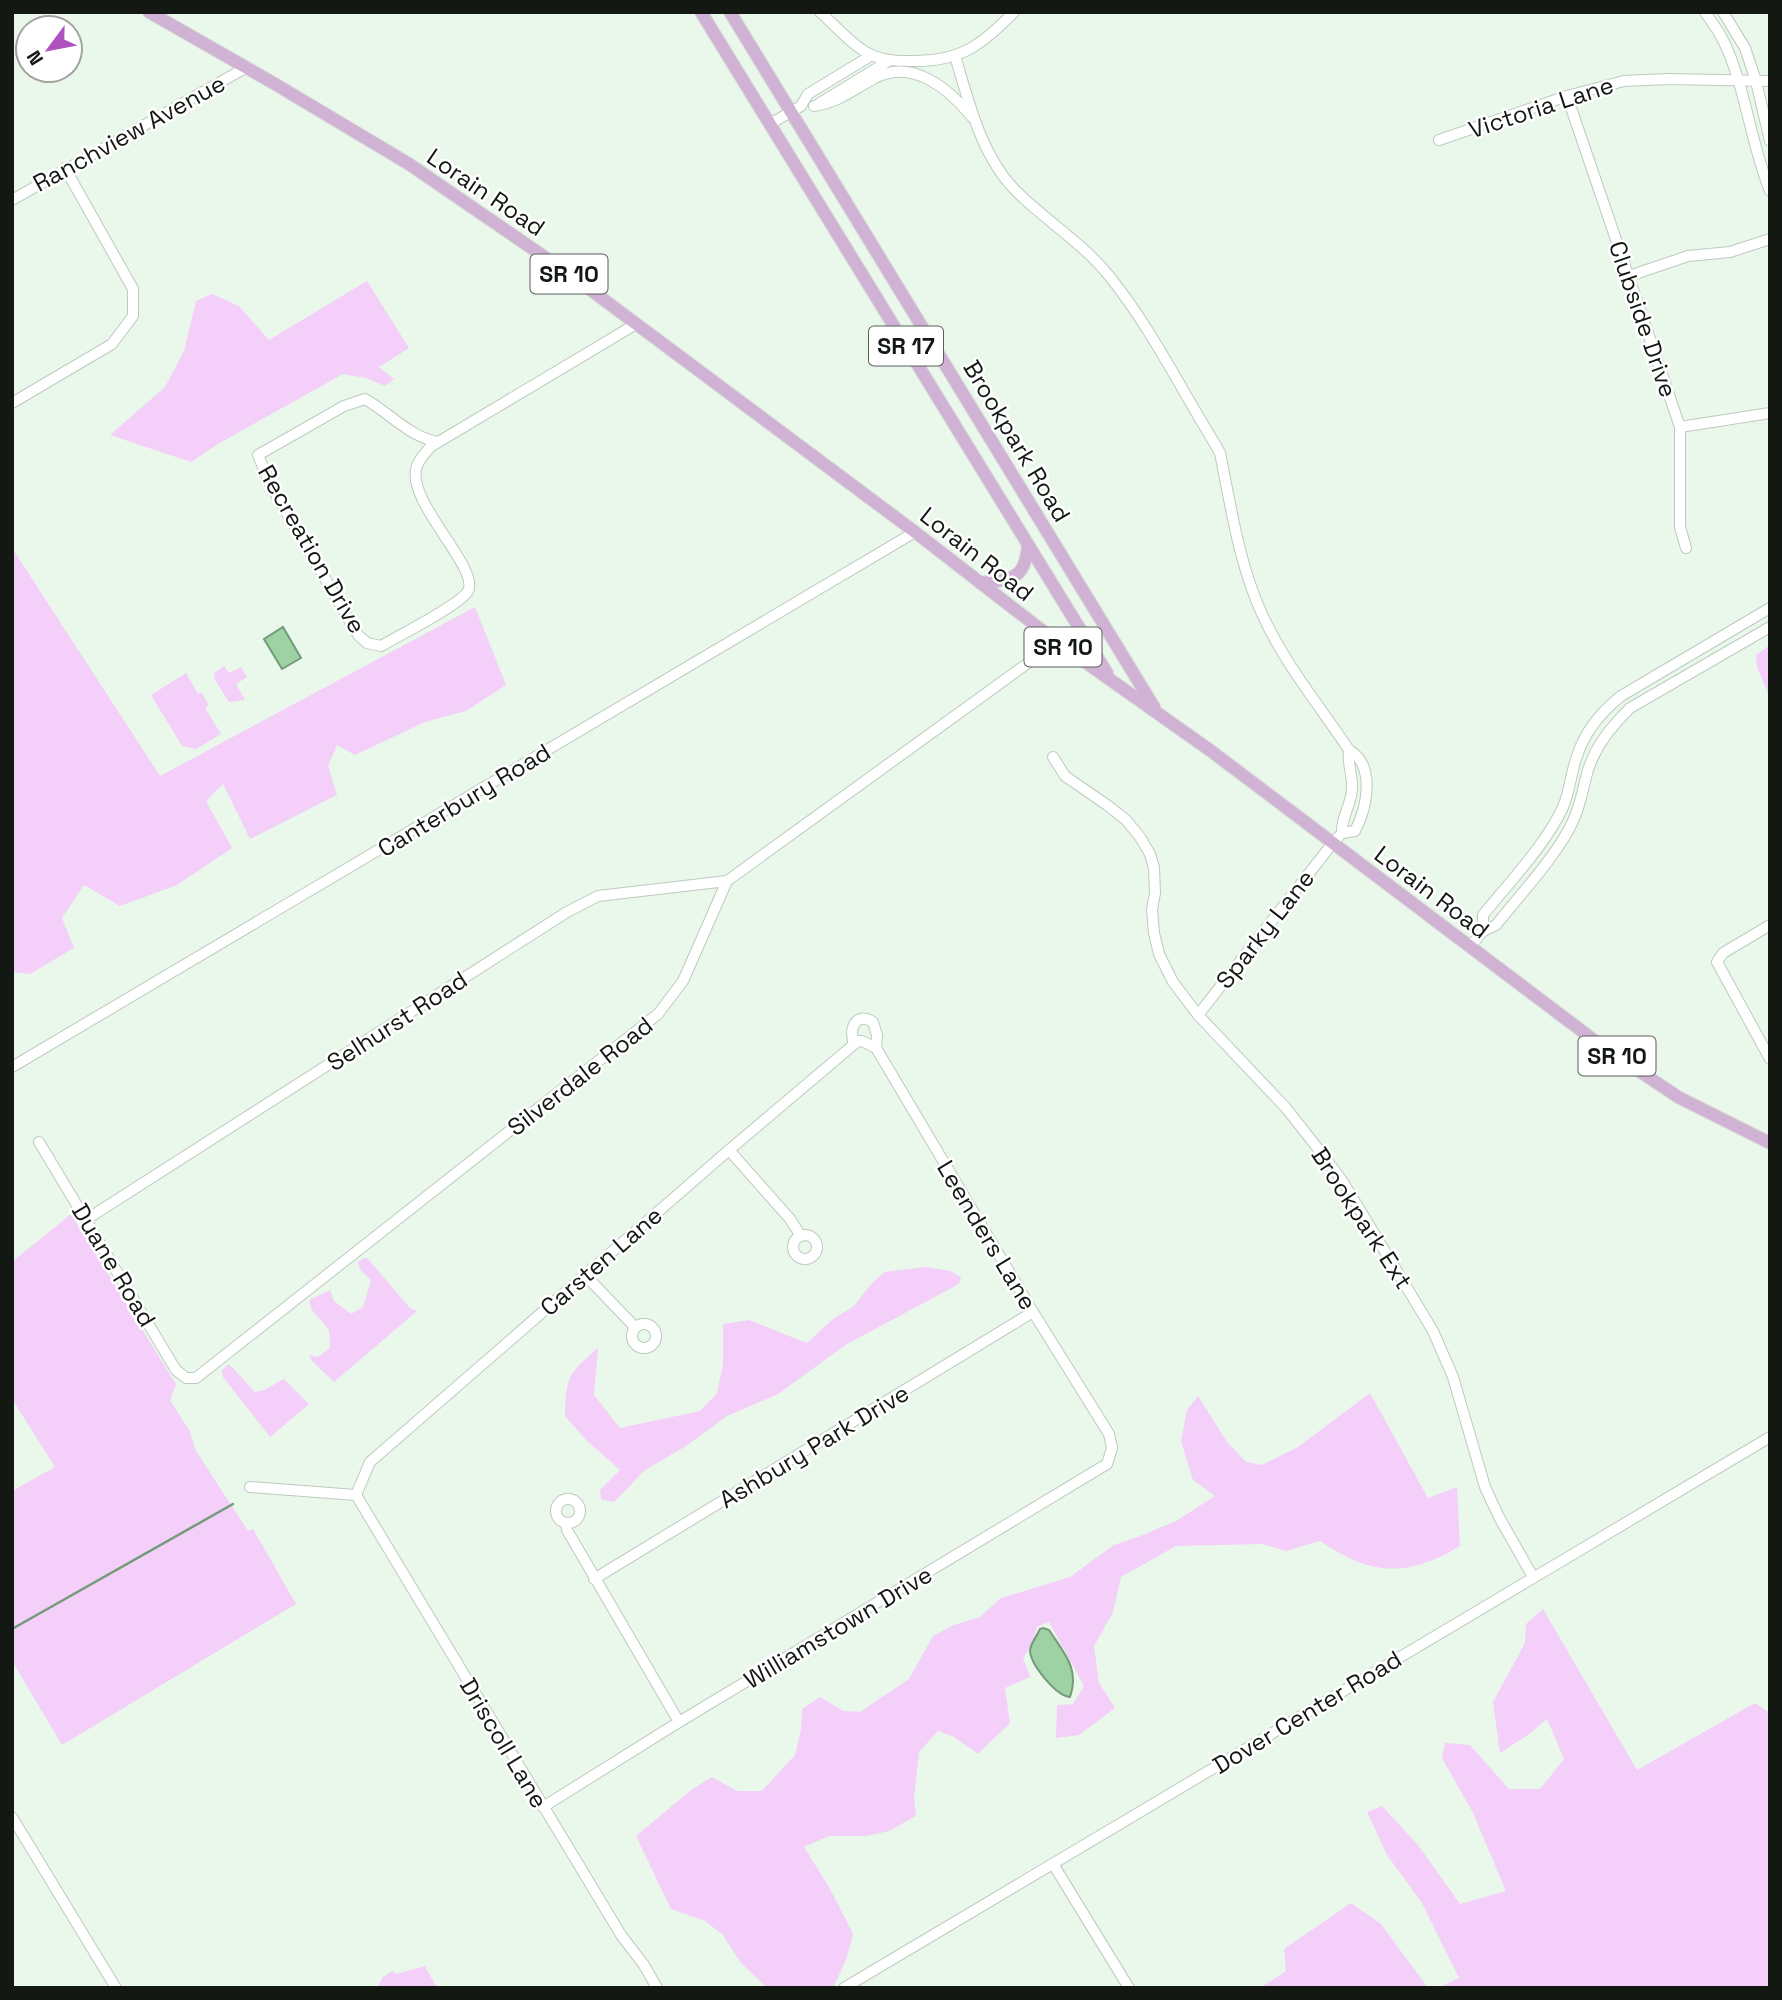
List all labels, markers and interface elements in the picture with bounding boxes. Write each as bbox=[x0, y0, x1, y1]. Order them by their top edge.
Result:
north arrow bbox=[14, 14, 84, 84]
text: N bbox=[21, 46, 49, 70]
street label: Ranchview Avenue bbox=[27, 67, 231, 199]
street label: Victoria Lane bbox=[1465, 69, 1617, 145]
street label: Lorain Road bbox=[421, 141, 551, 243]
street label: Clubside Drive bbox=[1602, 237, 1684, 401]
road number: SR 10 bbox=[530, 255, 608, 294]
road number: SR 17 bbox=[869, 326, 943, 366]
street label: Brookpark Road bbox=[956, 354, 1078, 528]
street label: Recreation Drive bbox=[251, 459, 373, 639]
street label: Lorain Road bbox=[914, 500, 1040, 608]
road number: SR 10 bbox=[1024, 628, 1102, 666]
street label: Canterbury Road bbox=[372, 736, 556, 864]
street label: Lorain Road bbox=[1368, 839, 1496, 945]
street label: Sparky Lane bbox=[1209, 863, 1321, 995]
street label: Selhurst Road bbox=[321, 964, 473, 1078]
street label: Silverdale Road bbox=[501, 1010, 659, 1142]
road number: SR 10 bbox=[1578, 1036, 1656, 1076]
street label: Brookpark Ext bbox=[1305, 1141, 1419, 1295]
street label: Leenders Lane bbox=[930, 1154, 1044, 1316]
street label: Duane Road bbox=[65, 1198, 163, 1332]
street label: Carsten Lane bbox=[534, 1199, 668, 1323]
street label: Ashbury Park Drive bbox=[713, 1377, 915, 1515]
street label: Williamstown Drive bbox=[738, 1559, 938, 1695]
street label: Dover Center Road bbox=[1207, 1643, 1407, 1781]
street label: Driscoll Lane bbox=[453, 1672, 555, 1814]

